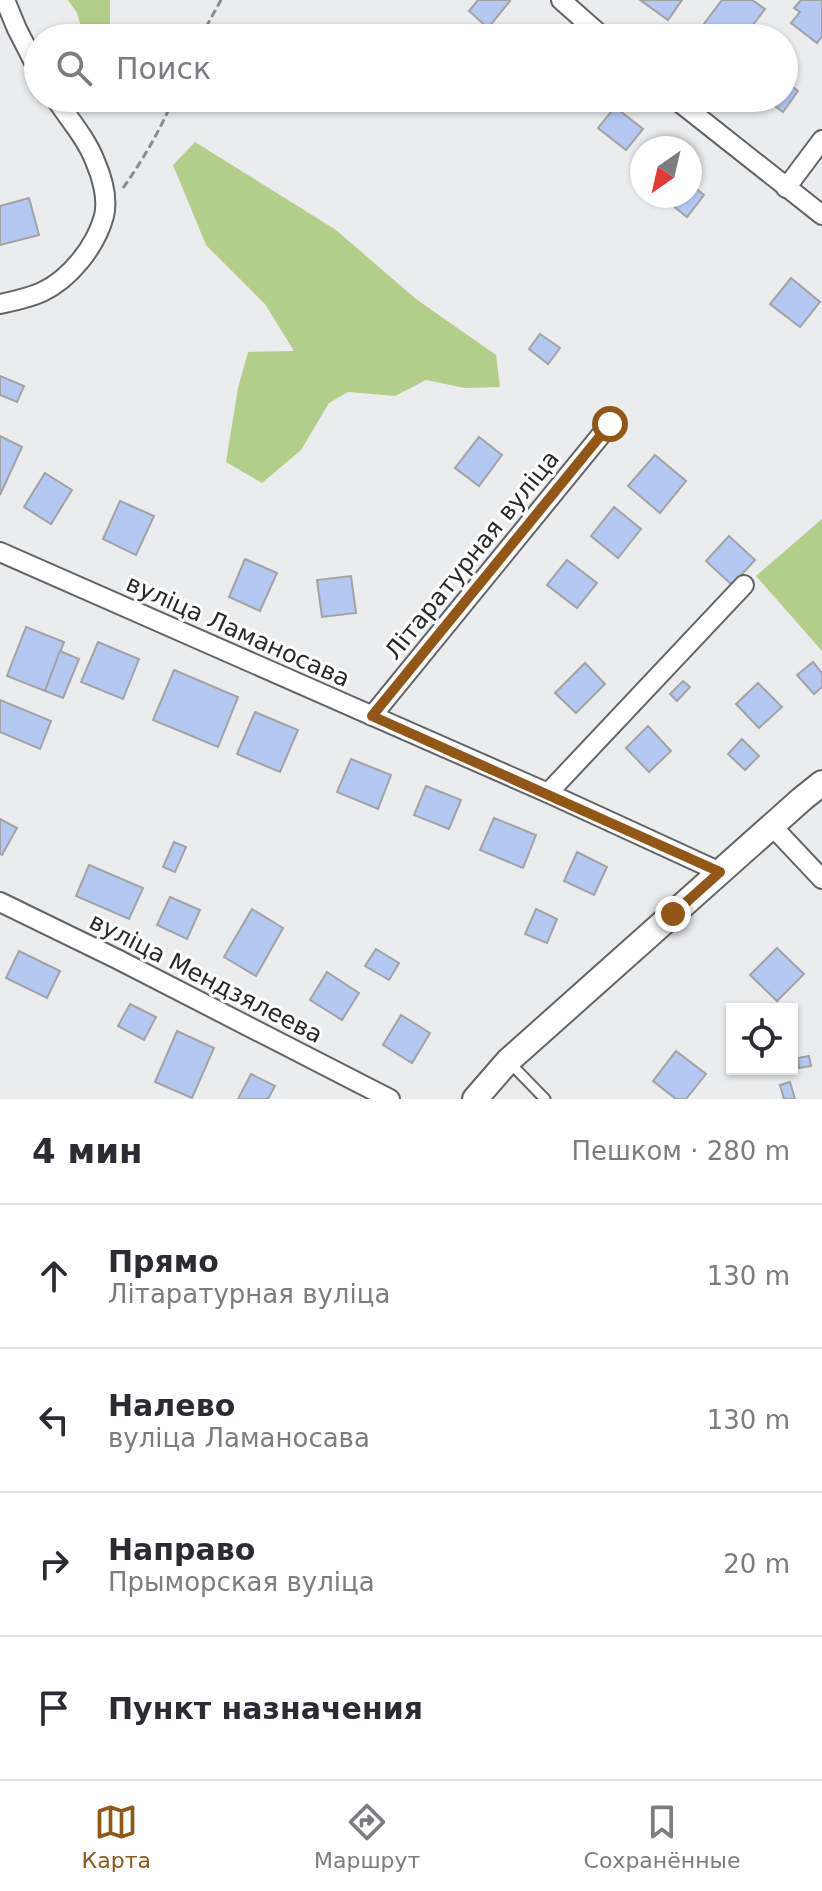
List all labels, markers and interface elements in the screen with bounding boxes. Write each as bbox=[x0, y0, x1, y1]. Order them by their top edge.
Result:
search box bbox=[24, 24, 798, 112]
icon: search bbox=[52, 46, 96, 90]
text: Поиск bbox=[116, 51, 211, 86]
north arrow bbox=[630, 136, 702, 208]
route start bbox=[592, 406, 628, 442]
street label: Літаратурная вуліца bbox=[379, 445, 565, 665]
street label: вуліца Ламаносава bbox=[122, 569, 354, 693]
route end bbox=[655, 896, 691, 932]
street label: вуліца Мендзялеева bbox=[85, 907, 327, 1049]
map controls bbox=[726, 1003, 798, 1075]
button: locate bbox=[726, 1003, 798, 1075]
text: 4 мин bbox=[32, 1131, 143, 1171]
text: Пешком · 280 m bbox=[571, 1136, 790, 1166]
text: Прямо bbox=[108, 1244, 219, 1279]
icon: ahead bbox=[32, 1254, 76, 1298]
text: 130 m bbox=[707, 1261, 790, 1291]
text: Літаратурная вуліца bbox=[108, 1279, 390, 1309]
text: Налево bbox=[108, 1388, 235, 1423]
icon: left bbox=[32, 1398, 76, 1442]
text: 130 m bbox=[707, 1405, 790, 1435]
text: вуліца Ламаносава bbox=[108, 1423, 370, 1453]
text: Направо bbox=[108, 1532, 255, 1567]
icon: right bbox=[32, 1542, 76, 1586]
text: 20 m bbox=[723, 1549, 790, 1579]
text: Прыморская вуліца bbox=[108, 1567, 375, 1597]
icon: arrive bbox=[32, 1686, 76, 1730]
text: Пункт назначения bbox=[108, 1691, 423, 1726]
tab: Карта bbox=[82, 1800, 151, 1873]
tab: Маршрут bbox=[314, 1800, 420, 1873]
tab: Сохранённые bbox=[584, 1800, 740, 1873]

